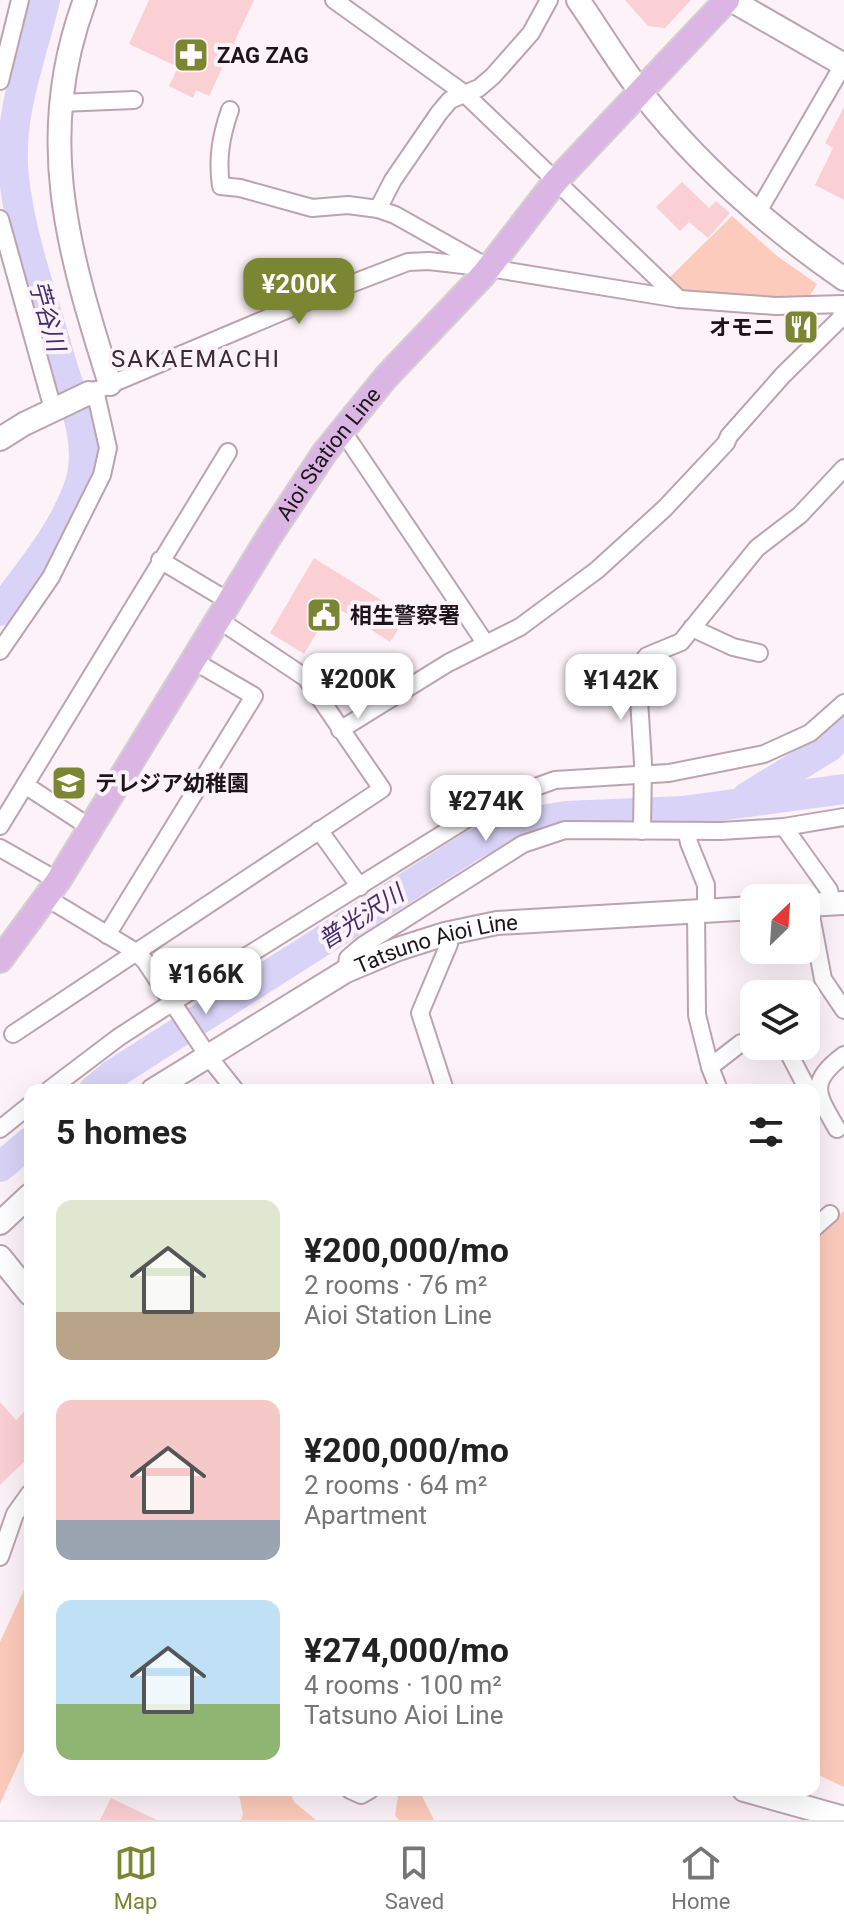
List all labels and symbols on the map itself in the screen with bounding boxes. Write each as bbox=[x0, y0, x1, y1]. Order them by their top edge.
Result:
pharmacy icon: ZAG ZAG bbox=[172, 36, 210, 74]
place label: ZAG ZAG bbox=[217, 43, 309, 68]
pin: ¥200K bbox=[243, 258, 355, 326]
water label: 苧谷川 bbox=[24, 278, 71, 357]
restaurant icon: オモニ bbox=[782, 308, 820, 346]
place label: オモニ bbox=[709, 315, 775, 340]
district label: SAKAEMACHI bbox=[111, 345, 281, 373]
street label: Aioi Station Line bbox=[271, 382, 386, 525]
public building icon: 相生警察署 bbox=[305, 596, 343, 634]
place label: 相生警察署 bbox=[350, 603, 460, 628]
pin: ¥200K bbox=[302, 653, 414, 721]
pin: ¥142K bbox=[565, 654, 677, 722]
school or university icon: テレジア幼稚園 bbox=[50, 764, 88, 802]
place label: テレジア幼稚園 bbox=[95, 771, 249, 796]
pin: ¥274K bbox=[430, 775, 542, 843]
water label: 普光沢川 bbox=[313, 877, 411, 955]
north arrow bbox=[740, 884, 820, 964]
street label: Tatsuno Aioi Line bbox=[351, 910, 518, 979]
pin: ¥166K bbox=[150, 948, 262, 1016]

